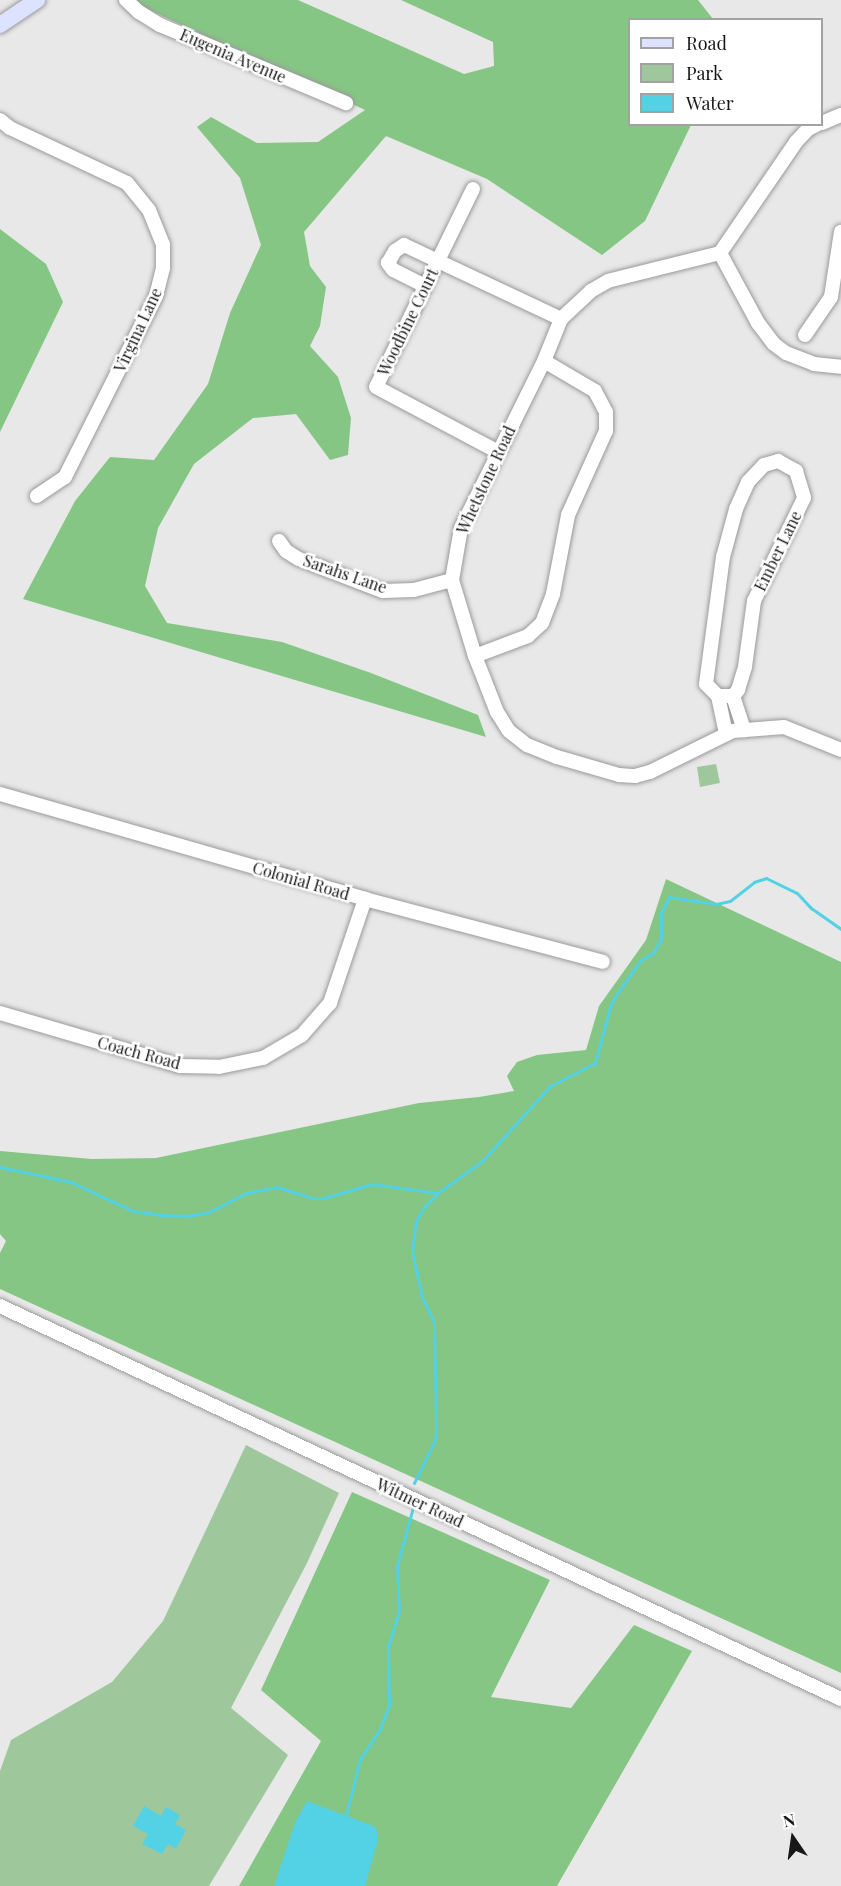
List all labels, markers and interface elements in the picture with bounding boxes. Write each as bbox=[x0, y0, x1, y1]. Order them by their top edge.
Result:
legend bbox=[628, 18, 823, 126]
street label: Eugenia Avenue bbox=[177, 25, 289, 87]
text: Road bbox=[686, 31, 727, 55]
text: Park bbox=[686, 61, 723, 85]
text: Water bbox=[686, 91, 734, 115]
street label: Woodbine Court bbox=[374, 265, 442, 379]
street label: Virgina Lane bbox=[110, 285, 166, 375]
street label: Whetstone Road bbox=[453, 423, 519, 537]
street label: Ember Lane bbox=[750, 508, 806, 594]
street label: Sarahs Lane bbox=[301, 551, 389, 597]
street label: Colonial Road bbox=[250, 858, 352, 904]
street label: Coach Road bbox=[95, 1033, 183, 1073]
street label: Witmer Road bbox=[373, 1474, 467, 1532]
north arrow bbox=[763, 1808, 823, 1868]
text: N bbox=[781, 1808, 797, 1832]

